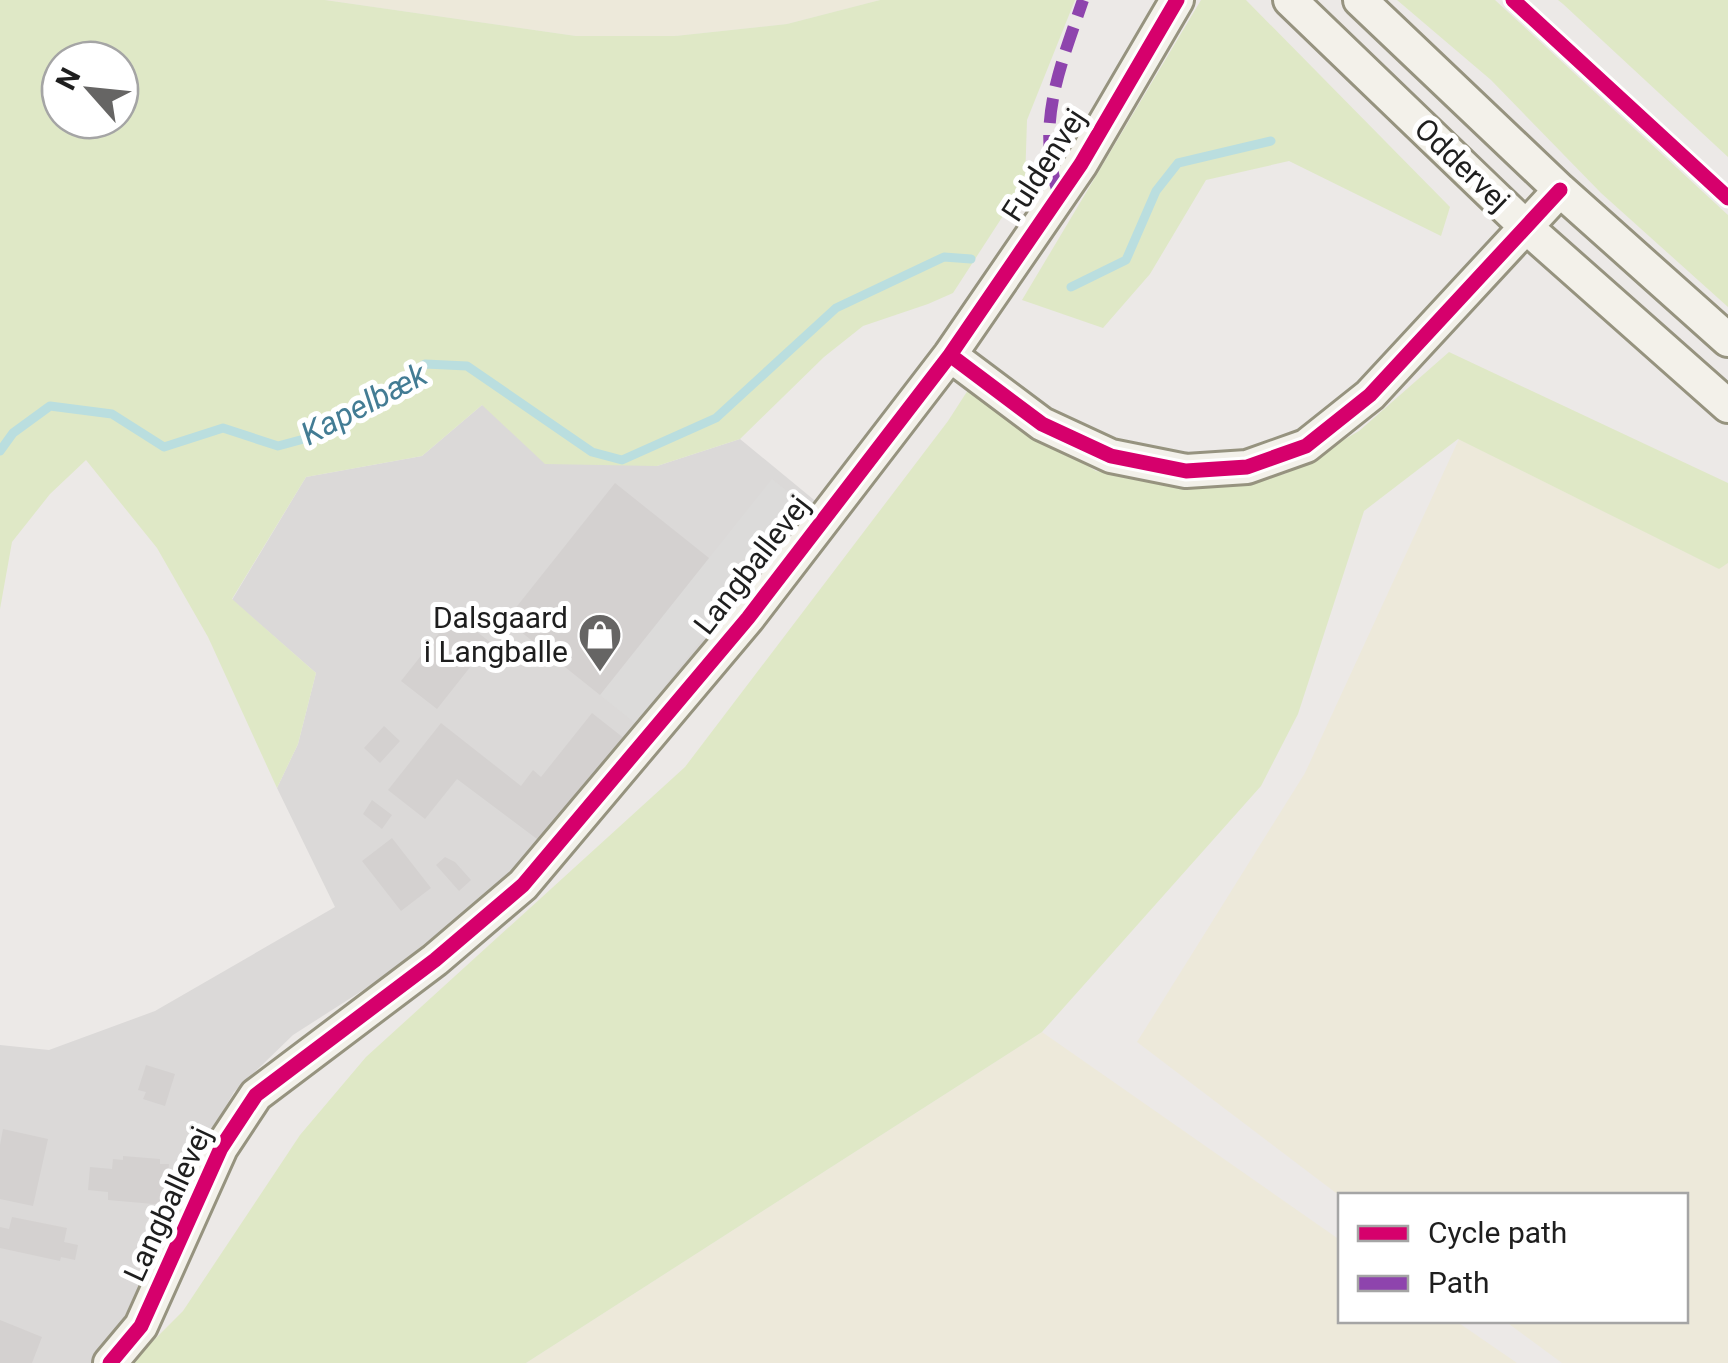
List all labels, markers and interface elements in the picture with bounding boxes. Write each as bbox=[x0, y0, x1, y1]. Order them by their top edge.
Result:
north arrow bbox=[40, 40, 140, 140]
text: N bbox=[49, 63, 87, 95]
street label: Fuldenvej bbox=[994, 102, 1093, 227]
street label: Oddervej bbox=[1408, 111, 1517, 218]
water label: Kapelbæk bbox=[295, 354, 435, 453]
street label: Langballevej bbox=[686, 488, 817, 641]
place label: Dalsgaard i Langballe bbox=[424, 600, 568, 669]
shop icon: Dalsgaard i Langballe bbox=[577, 612, 623, 673]
street label: Langballevej bbox=[116, 1121, 219, 1287]
legend bbox=[1338, 1193, 1688, 1323]
text: Cycle path bbox=[1428, 1215, 1567, 1250]
text: Path bbox=[1428, 1265, 1489, 1300]

